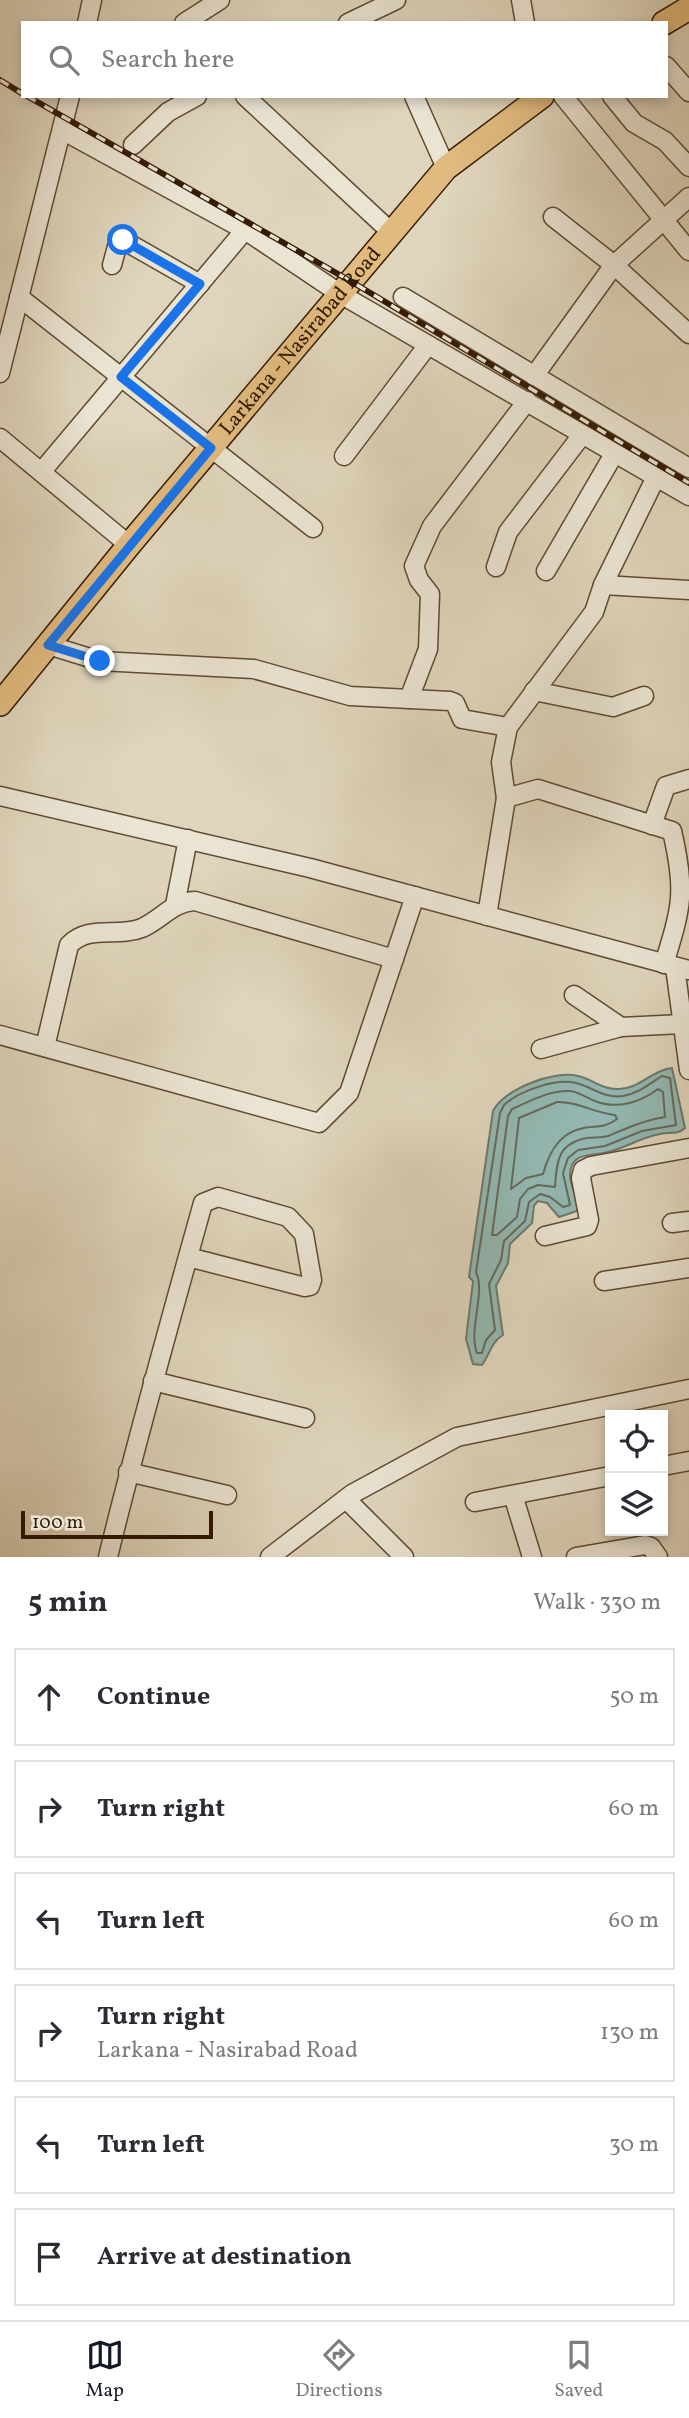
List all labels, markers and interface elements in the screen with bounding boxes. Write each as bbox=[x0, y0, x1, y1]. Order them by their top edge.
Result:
search box bbox=[21, 21, 668, 98]
icon: search bbox=[45, 41, 83, 79]
text: Search here bbox=[101, 42, 234, 78]
route start bbox=[107, 224, 138, 255]
street label: Larkana - Nasirabad Road bbox=[212, 241, 388, 442]
route end bbox=[84, 645, 115, 676]
map controls bbox=[605, 1410, 668, 1536]
button: locate bbox=[605, 1410, 668, 1473]
button: layers bbox=[605, 1473, 668, 1536]
scale bar bbox=[21, 1508, 214, 1540]
text: 100 m bbox=[32, 1510, 83, 1536]
text: 5 min bbox=[28, 1582, 108, 1624]
text: Walk · 330 m bbox=[533, 1587, 661, 1619]
icon: ahead bbox=[30, 1678, 68, 1716]
text: Continue bbox=[97, 1679, 210, 1715]
text: 50 m bbox=[610, 1681, 659, 1713]
icon: right bbox=[30, 1790, 68, 1828]
text: Turn right bbox=[97, 1791, 225, 1827]
text: 60 m bbox=[609, 1793, 659, 1825]
icon: left bbox=[30, 1902, 68, 1940]
text: Turn left bbox=[97, 1903, 205, 1939]
text: 60 m bbox=[609, 1905, 659, 1937]
text: Turn right bbox=[97, 1999, 225, 2035]
icon: right bbox=[30, 2014, 68, 2052]
text: 130 m bbox=[600, 2017, 659, 2049]
text: Larkana - Nasirabad Road bbox=[97, 2035, 358, 2067]
icon: left bbox=[30, 2126, 68, 2164]
text: Turn left bbox=[97, 2127, 205, 2163]
text: 30 m bbox=[609, 2129, 659, 2161]
icon: arrive bbox=[30, 2238, 68, 2276]
text: Arrive at destination bbox=[97, 2239, 352, 2275]
tab: Map bbox=[86, 2336, 124, 2404]
tab: Directions bbox=[296, 2336, 383, 2404]
tab: Saved bbox=[554, 2336, 603, 2404]

